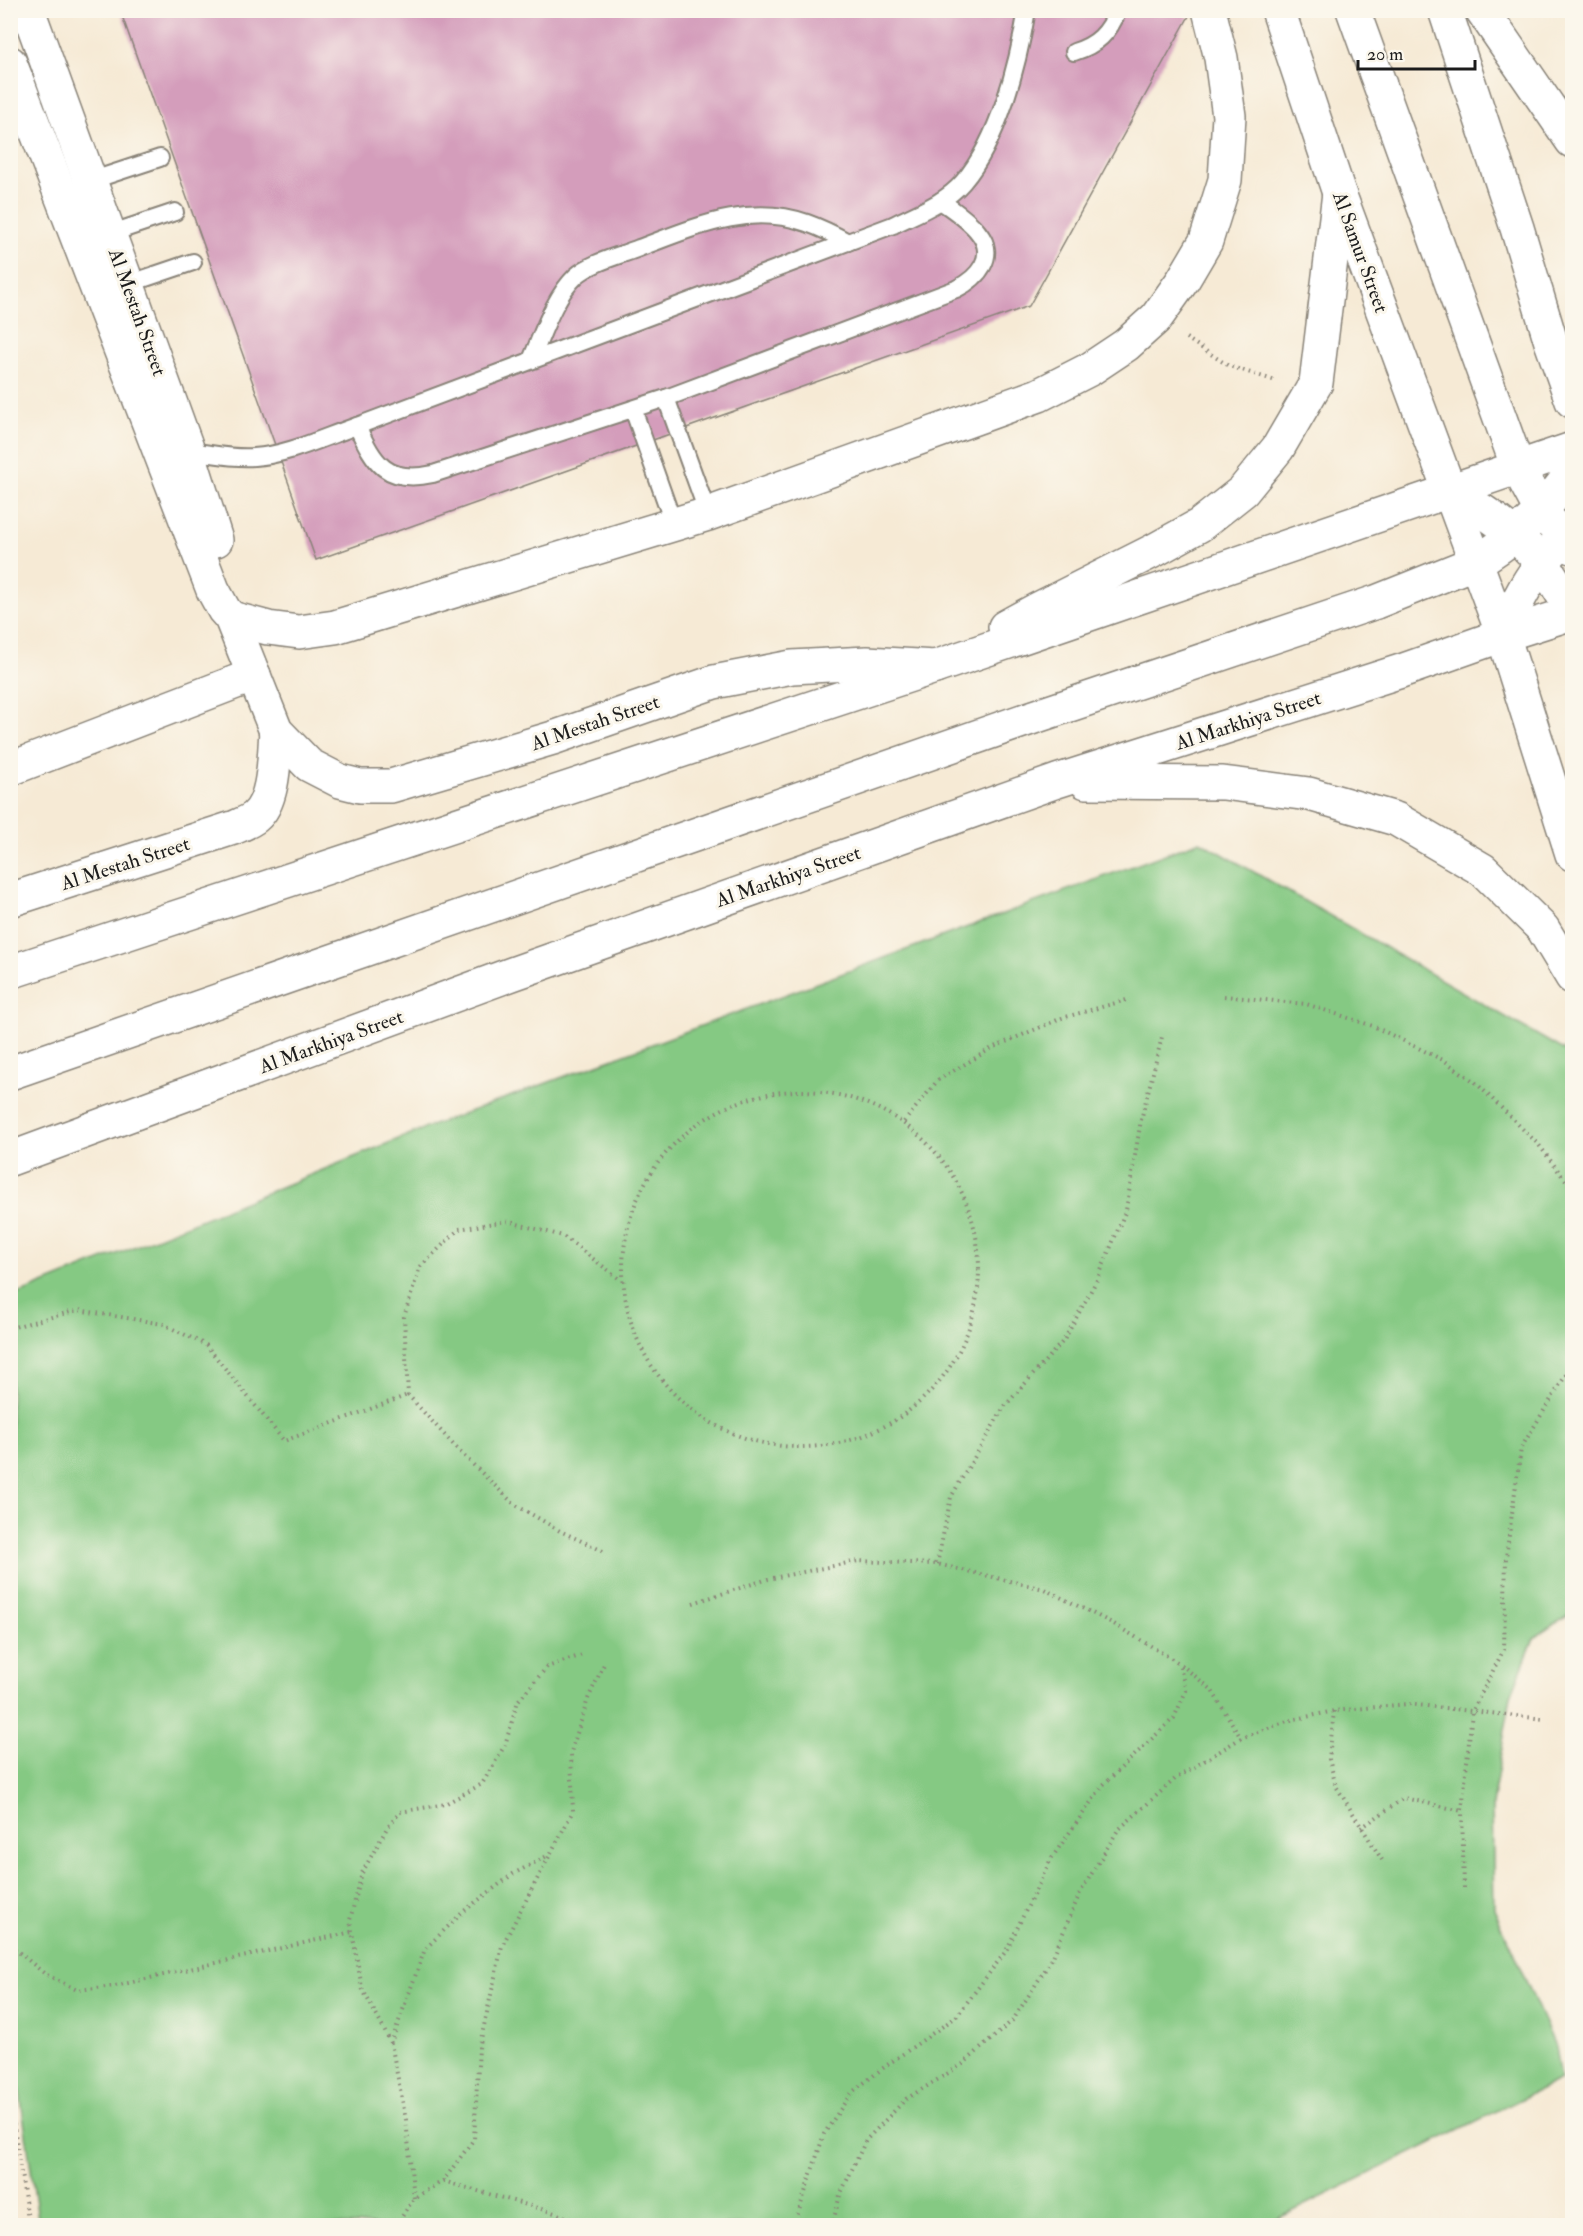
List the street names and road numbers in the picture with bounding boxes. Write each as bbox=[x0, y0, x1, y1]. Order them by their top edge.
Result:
street label: Al Samur Street bbox=[1327, 187, 1394, 317]
street label: Al Mestah Street bbox=[103, 244, 172, 380]
street label: Al Markhiya Street bbox=[1171, 685, 1325, 756]
street label: Al Mestah Street bbox=[527, 689, 663, 756]
street label: Al Mestah Street bbox=[57, 831, 193, 896]
street label: Al Markhiya Street bbox=[712, 840, 864, 913]
street label: Al Markhiya Street bbox=[255, 1004, 407, 1079]

